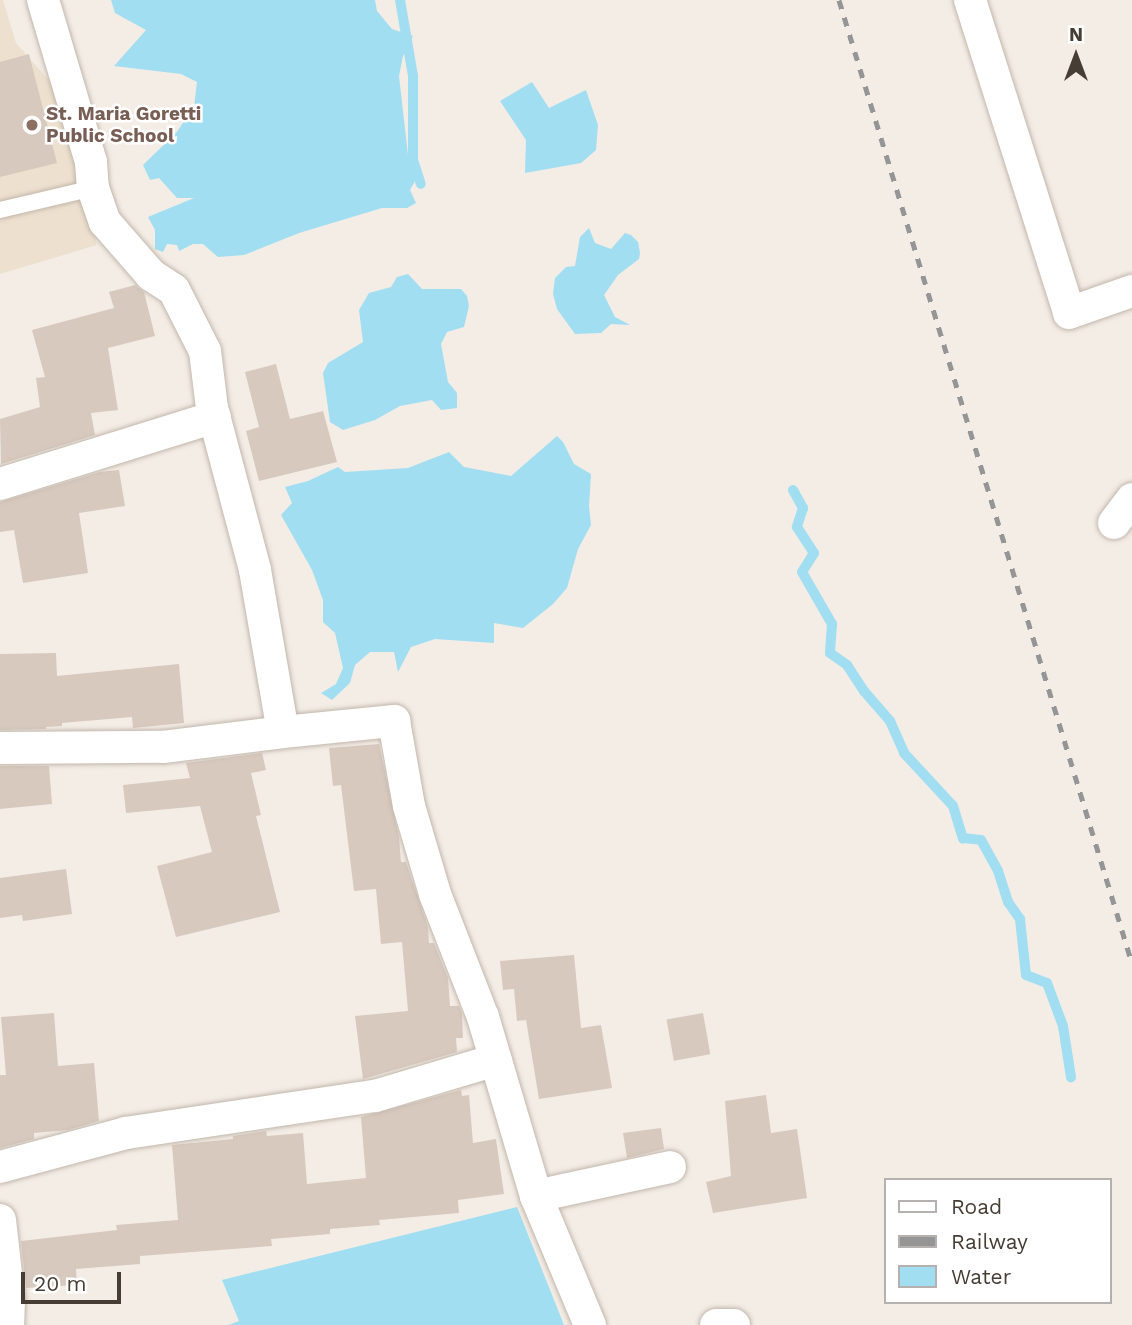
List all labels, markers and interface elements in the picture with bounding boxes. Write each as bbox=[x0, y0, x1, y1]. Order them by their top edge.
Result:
north arrow bbox=[1041, 21, 1111, 91]
text: N bbox=[1069, 23, 1083, 46]
place label: St. Maria Goretti Public School bbox=[46, 103, 201, 147]
marker: St. Maria Goretti Public School bbox=[24, 117, 40, 133]
legend bbox=[884, 1178, 1111, 1304]
text: Road bbox=[951, 1194, 1002, 1219]
text: Railway bbox=[951, 1229, 1028, 1254]
scale bar bbox=[24, 1258, 124, 1302]
text: Water bbox=[951, 1264, 1011, 1289]
text: 20 m bbox=[34, 1271, 86, 1296]

